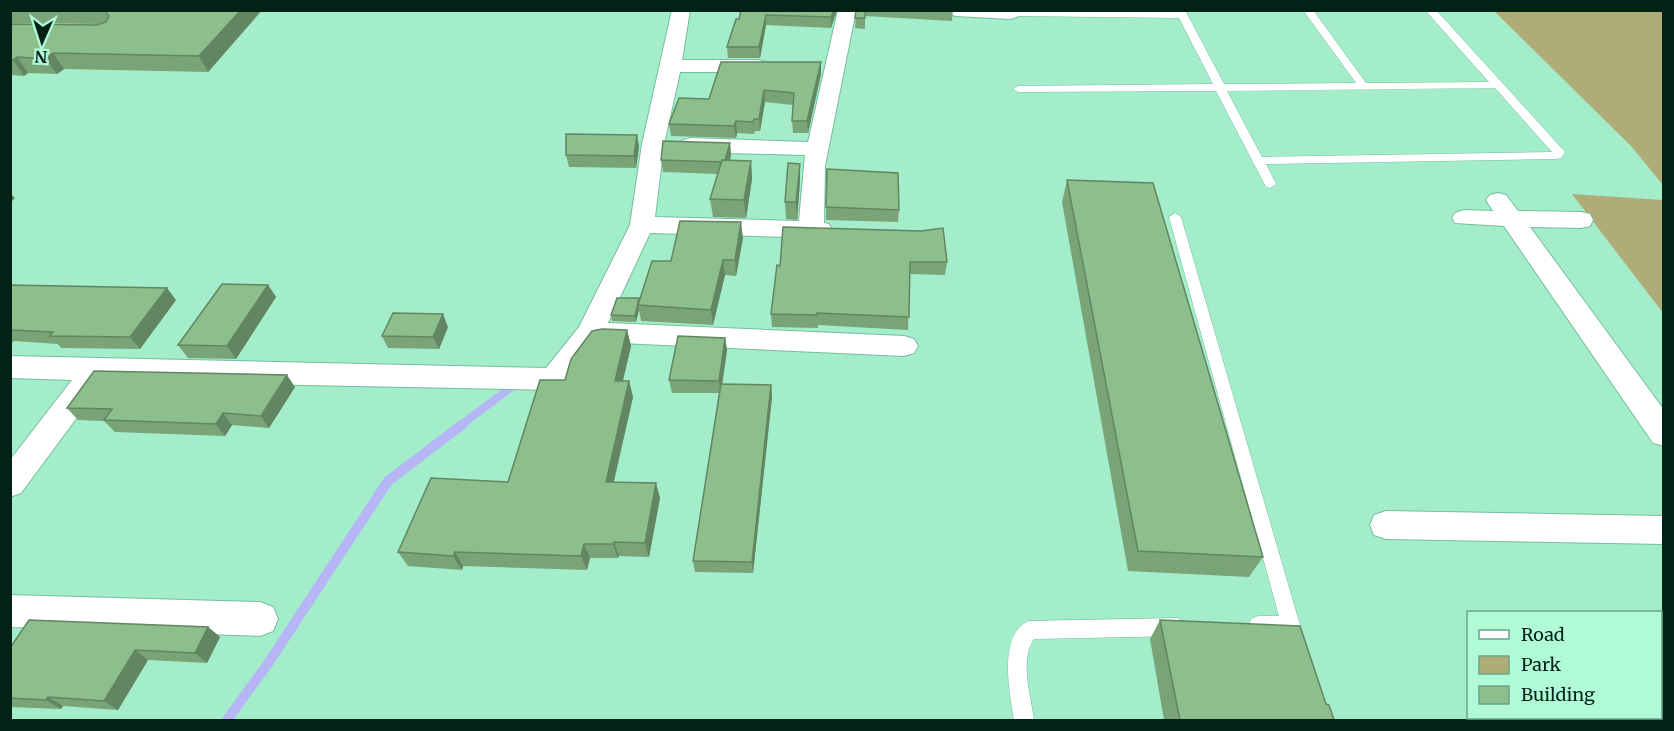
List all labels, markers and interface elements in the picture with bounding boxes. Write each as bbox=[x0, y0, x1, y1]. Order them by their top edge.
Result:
north arrow bbox=[12, 12, 72, 72]
text: N bbox=[34, 47, 48, 67]
legend bbox=[1467, 611, 1662, 719]
text: Road bbox=[1521, 623, 1565, 646]
text: Park bbox=[1521, 653, 1562, 676]
text: Building bbox=[1521, 683, 1595, 706]

